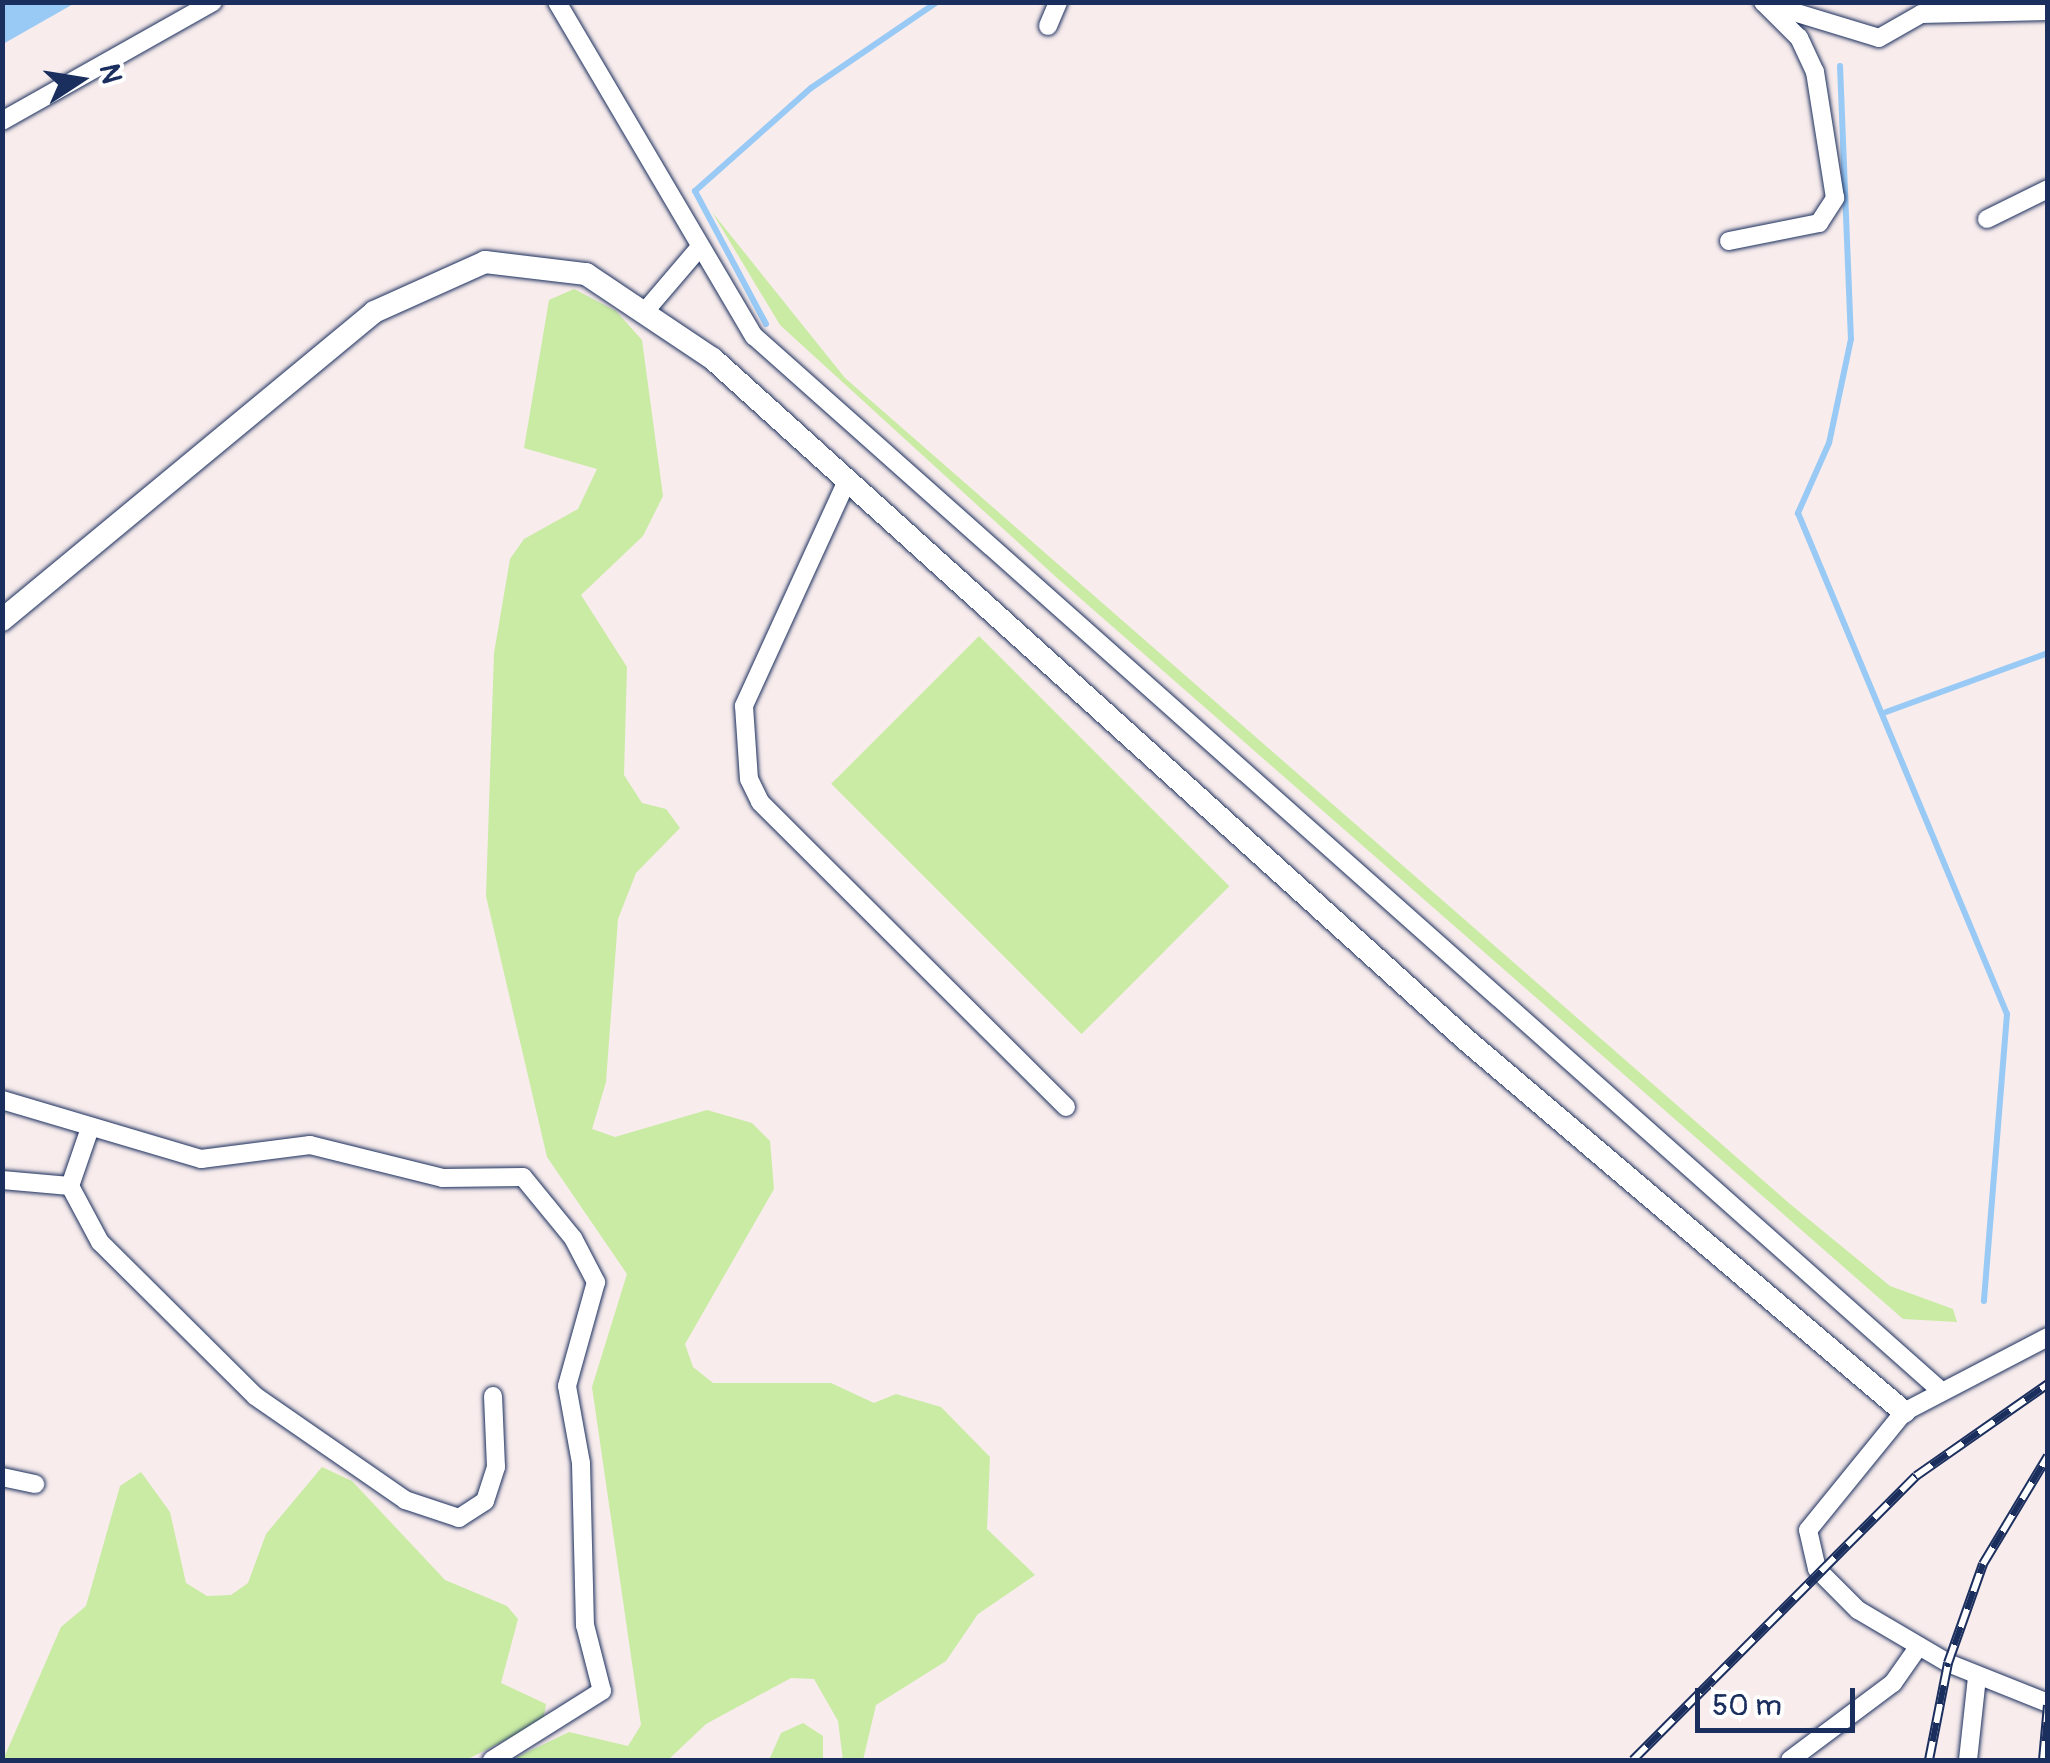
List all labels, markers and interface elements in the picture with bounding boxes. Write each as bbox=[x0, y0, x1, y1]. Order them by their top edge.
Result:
north arrow bbox=[30, 30, 130, 130]
text: N bbox=[91, 61, 129, 87]
scale bar bbox=[1700, 1668, 1860, 1730]
text: 50 m bbox=[1712, 1687, 1782, 1724]

